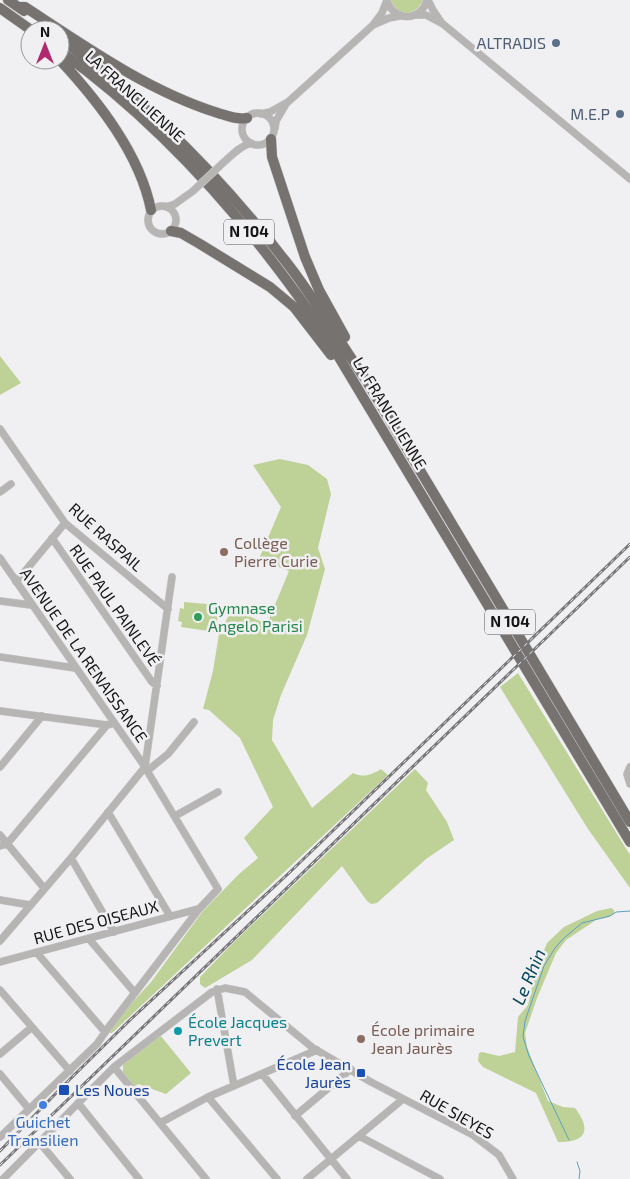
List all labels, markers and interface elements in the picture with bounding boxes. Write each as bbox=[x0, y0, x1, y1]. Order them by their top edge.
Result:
north arrow bbox=[20, 20, 70, 70]
text: N bbox=[40, 23, 50, 40]
place label: ALTRADIS bbox=[477, 33, 546, 52]
marker: ALTRADIS bbox=[550, 37, 562, 49]
street label: LA FRANCILIENNE bbox=[82, 46, 189, 145]
place label: M.E.P bbox=[570, 104, 610, 123]
marker: M.E.P bbox=[614, 108, 626, 120]
road number: N 104 bbox=[224, 220, 274, 244]
street label: LA FRANCILIENNE bbox=[350, 353, 431, 472]
street label: RUE RASPAIL bbox=[65, 498, 147, 575]
place label: Collège Pierre Curie bbox=[234, 533, 318, 570]
street label: RUE PAUL PAINLEVÉ bbox=[66, 540, 165, 669]
marker: Collège Pierre Curie bbox=[218, 546, 230, 558]
street label: AVENUE DE LA RENAISSANCE bbox=[17, 564, 152, 746]
place label: Gymnase Angelo Parisi bbox=[208, 598, 303, 635]
road number: N 104 bbox=[485, 610, 535, 634]
marker: Gymnase Angelo Parisi bbox=[192, 611, 204, 623]
street label: RUE DES OISEAUX bbox=[31, 896, 161, 947]
water label: Le Rhin bbox=[506, 945, 550, 1008]
place label: École Jacques Prevert bbox=[188, 1012, 287, 1049]
place label: École primaire Jean Jaurès bbox=[371, 1020, 475, 1057]
marker: École Jacques Prevert bbox=[172, 1025, 184, 1037]
marker: École primaire Jean Jaurès bbox=[355, 1033, 367, 1045]
place label: École Jean Jaurès bbox=[277, 1054, 351, 1091]
marker: École Jean Jaurès bbox=[355, 1067, 367, 1079]
place label: Les Noues bbox=[75, 1080, 150, 1099]
marker: Les Noues bbox=[57, 1083, 71, 1097]
street label: RUE SIEYES bbox=[417, 1085, 498, 1142]
marker: Guichet Transilien bbox=[37, 1099, 49, 1111]
place label: Guichet Transilien bbox=[7, 1112, 79, 1149]

